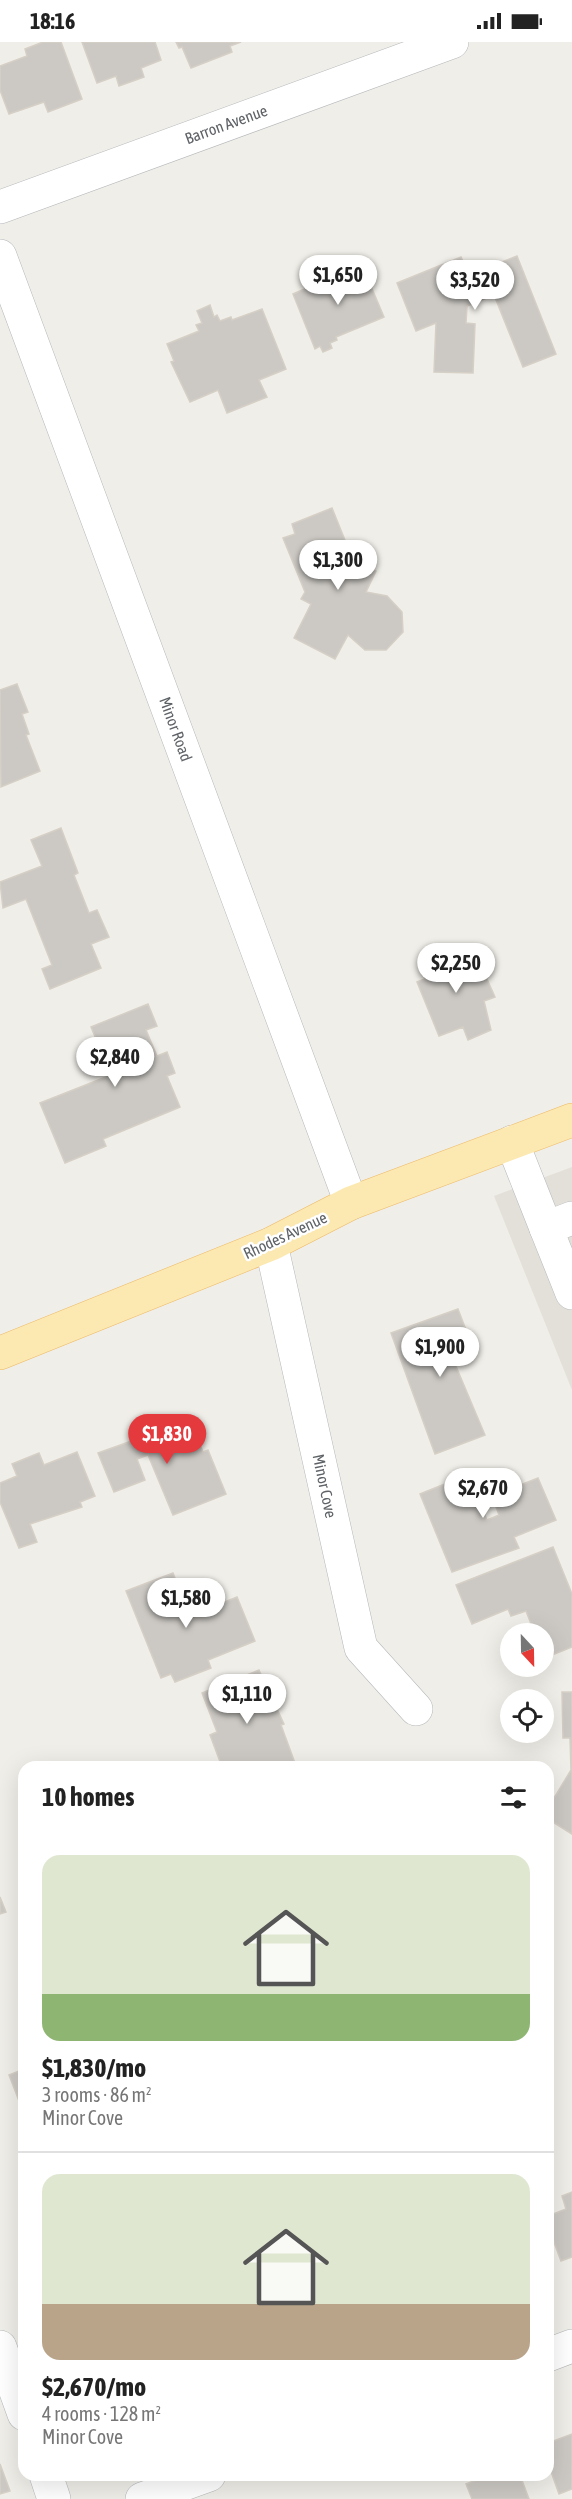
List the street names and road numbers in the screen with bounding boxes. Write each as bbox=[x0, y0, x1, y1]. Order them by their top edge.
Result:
street label: Barron Avenue bbox=[182, 101, 270, 147]
street label: Minor Road bbox=[156, 694, 196, 764]
street label: Rhodes Avenue bbox=[240, 1208, 330, 1262]
street label: Minor Cove bbox=[309, 1452, 341, 1520]

